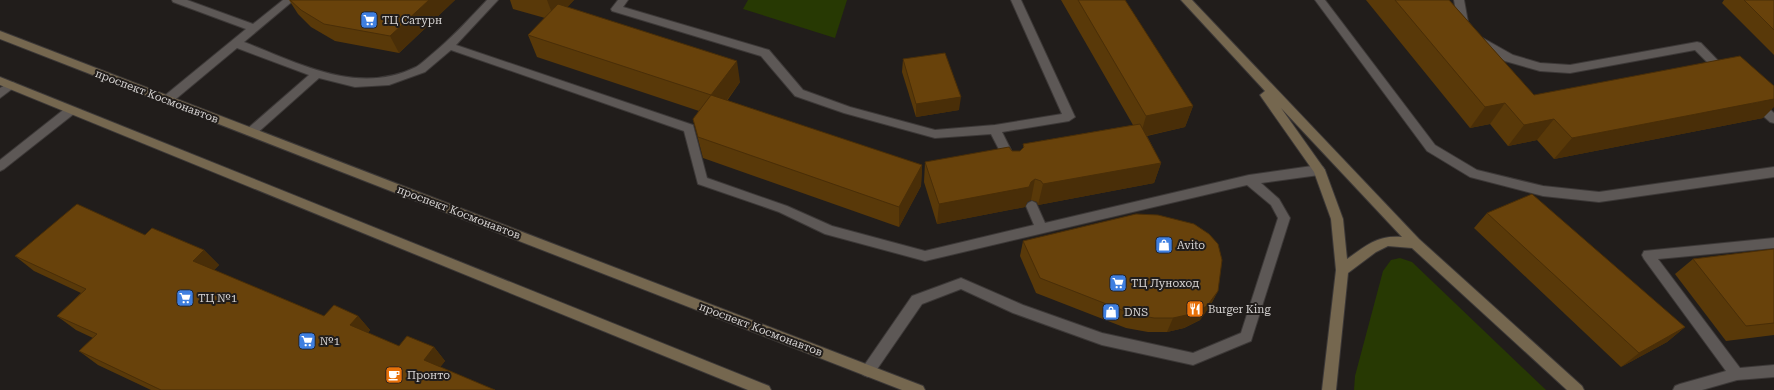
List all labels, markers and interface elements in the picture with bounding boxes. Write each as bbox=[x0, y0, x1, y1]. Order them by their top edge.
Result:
supermarket icon: ТЦ Сатурн bbox=[359, 10, 379, 30]
place label: ТЦ Сатурн bbox=[382, 14, 442, 27]
street label: проспект Космонавтов bbox=[93, 67, 220, 126]
street label: проспект Космонавтов bbox=[395, 183, 522, 242]
shop icon: Avito bbox=[1154, 235, 1174, 255]
place label: Avito bbox=[1177, 239, 1205, 252]
supermarket icon: ТЦ Луноход bbox=[1108, 273, 1128, 293]
place label: ТЦ Луноход bbox=[1131, 277, 1199, 290]
supermarket icon: ТЦ №1 bbox=[175, 288, 195, 308]
place label: ТЦ №1 bbox=[198, 292, 237, 305]
restaurant icon: Burger King bbox=[1185, 299, 1205, 319]
street label: проспект Космонавтов bbox=[697, 300, 824, 359]
shop icon: DNS bbox=[1101, 302, 1121, 322]
place label: Burger King bbox=[1208, 303, 1271, 316]
place label: DNS bbox=[1124, 306, 1148, 319]
supermarket icon: №1 bbox=[297, 331, 317, 351]
place label: №1 bbox=[320, 335, 340, 348]
cafe icon: Пронто bbox=[384, 365, 404, 385]
place label: Пронто bbox=[407, 369, 450, 382]

